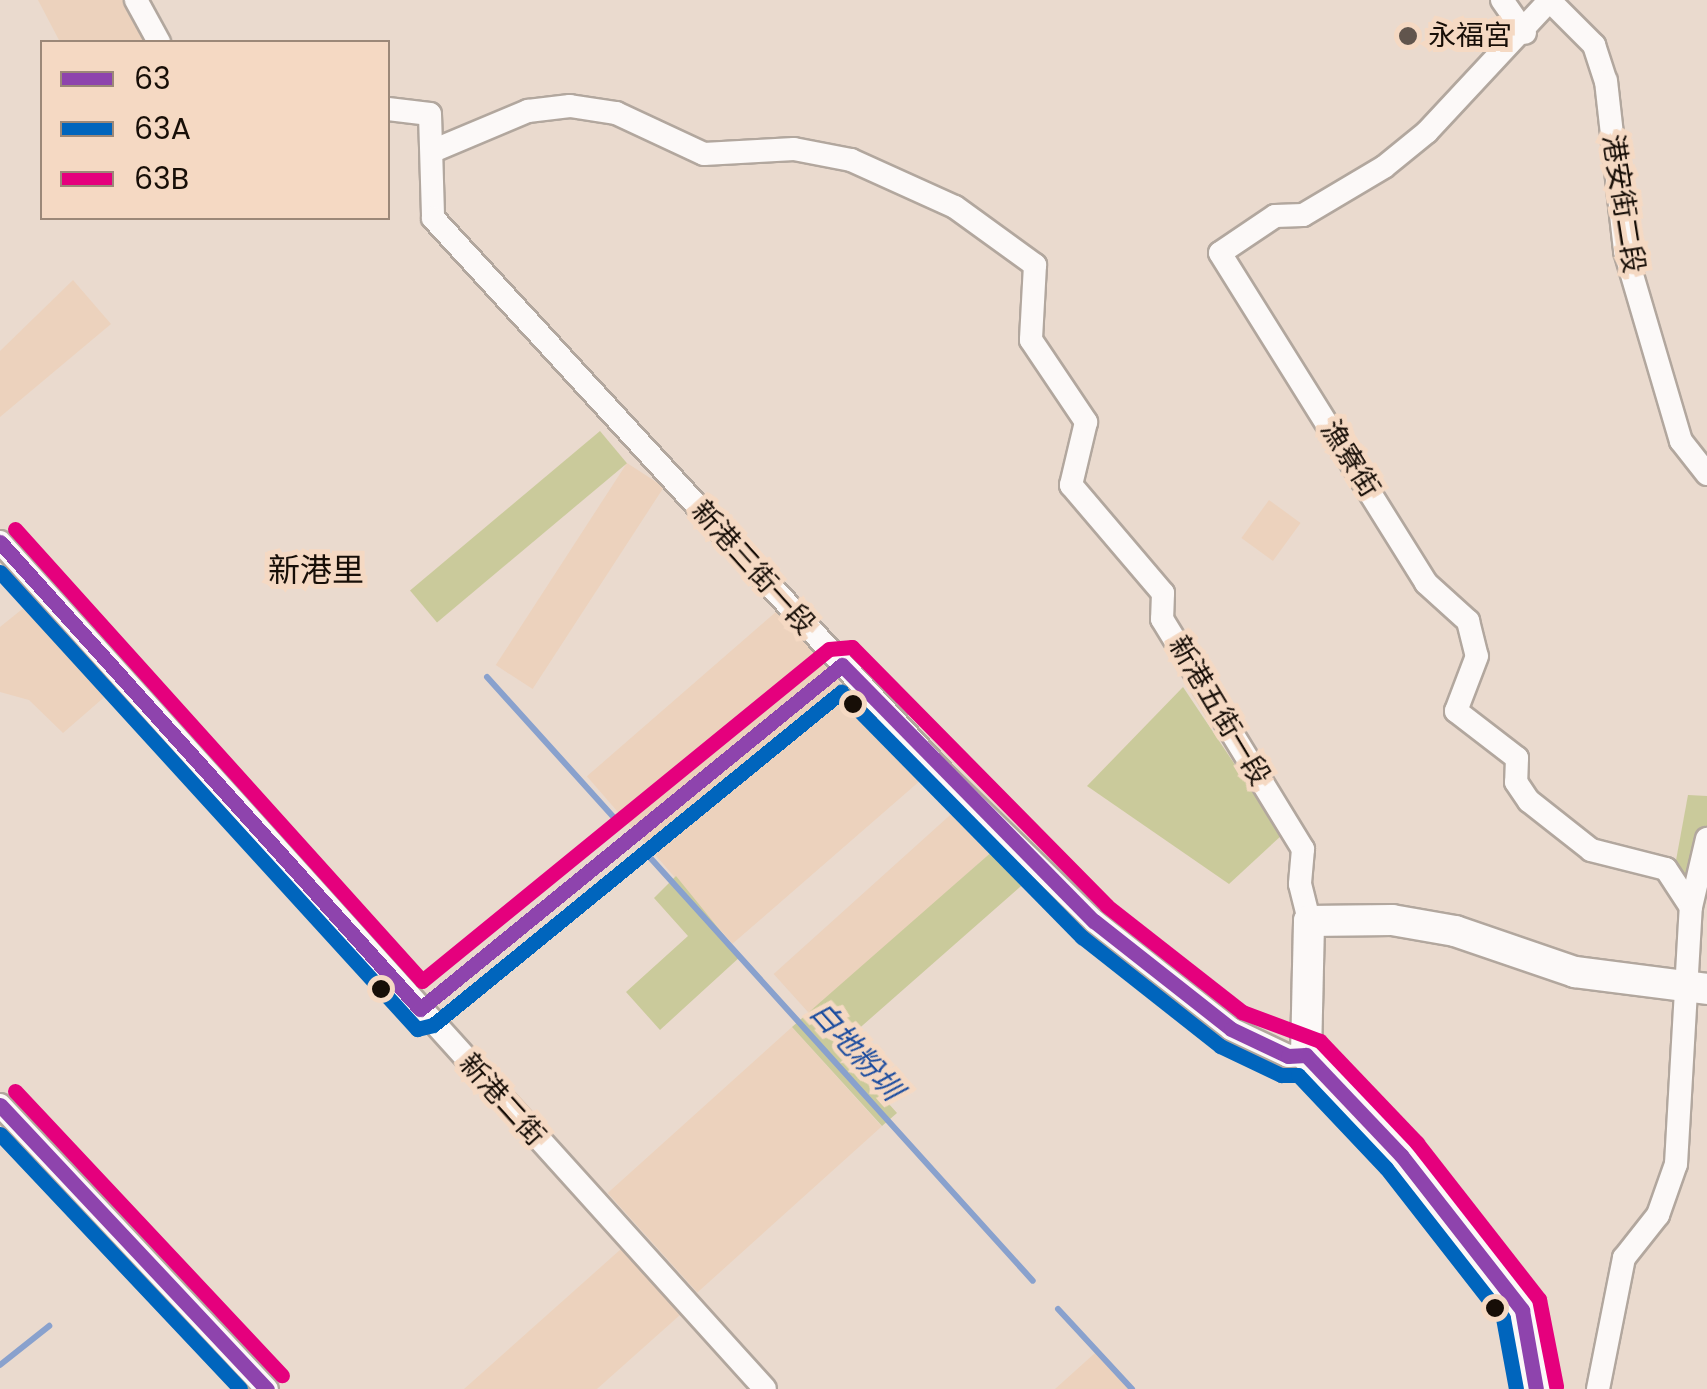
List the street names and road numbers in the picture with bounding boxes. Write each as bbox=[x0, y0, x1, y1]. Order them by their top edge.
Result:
street label: 港安街二段 bbox=[1595, 132, 1651, 276]
street label: 漁寮街 bbox=[1313, 414, 1387, 504]
street label: 新港三街一段 bbox=[684, 494, 822, 642]
street label: 新港五街一段 bbox=[1161, 630, 1277, 792]
street label: 新港二街 bbox=[452, 1047, 552, 1153]

